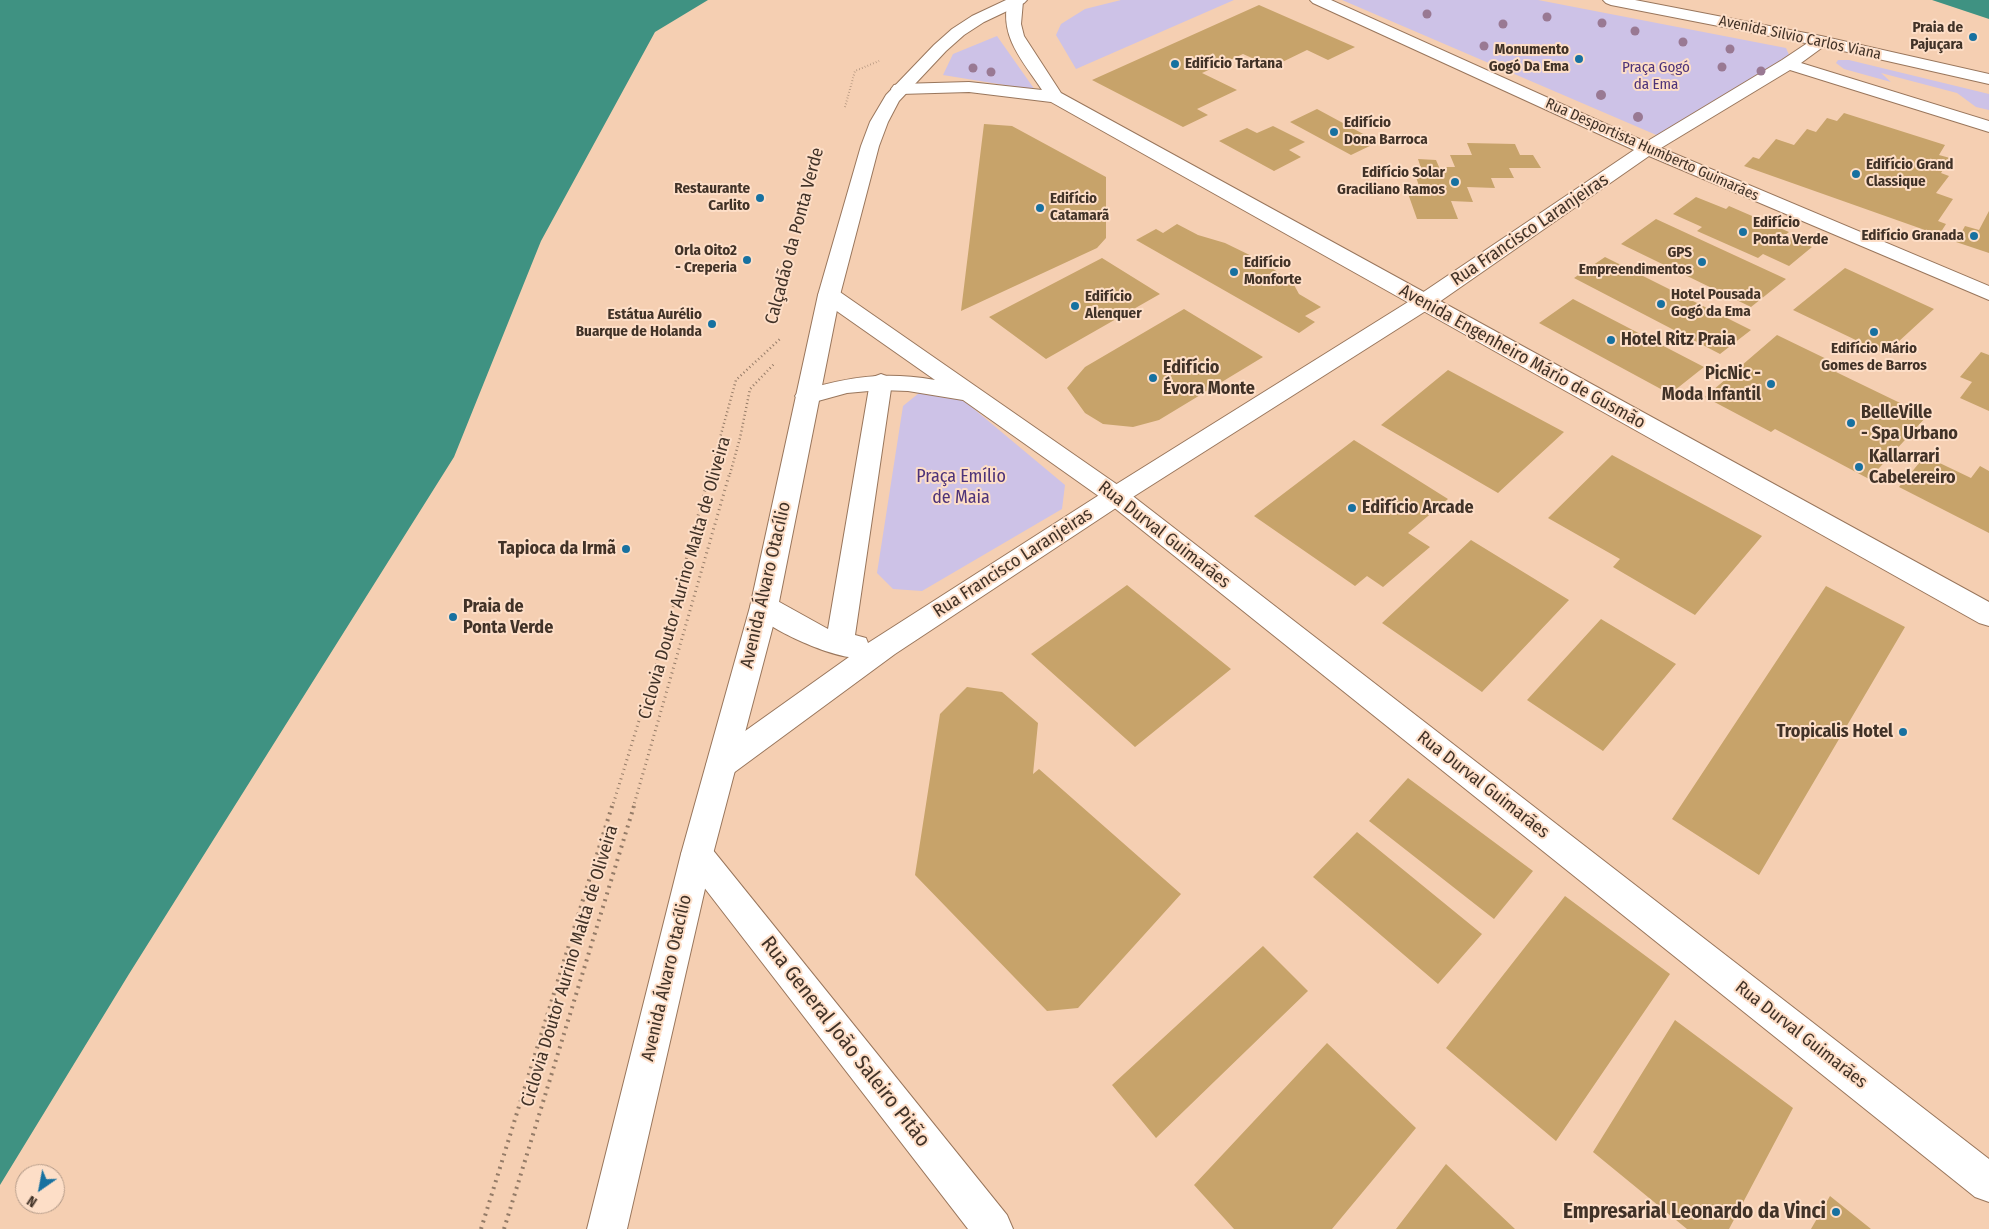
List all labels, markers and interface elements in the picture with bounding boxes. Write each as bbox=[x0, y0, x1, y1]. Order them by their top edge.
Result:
street label: Avenida Silvio Carlos Viana bbox=[1717, 12, 1883, 64]
place label: Praia de Pajuçara bbox=[1910, 19, 1963, 54]
marker: Praia de Pajuçara bbox=[1967, 31, 1979, 43]
place label: Monumento Gogó Da Ema bbox=[1489, 41, 1569, 76]
marker: Monumento Gogó Da Ema bbox=[1573, 53, 1585, 65]
place label: Edifício Tartana bbox=[1185, 55, 1283, 73]
marker: Edifício Tartana bbox=[1169, 58, 1181, 70]
park label: Praça Gogó da Ema bbox=[1622, 59, 1690, 94]
street label: Rua Desportista Humberto Guimarães bbox=[1543, 95, 1761, 205]
place label: Edifício Dona Barroca bbox=[1344, 114, 1428, 149]
marker: Edifício Dona Barroca bbox=[1328, 126, 1340, 138]
street label: Calçadão da Ponta Verde bbox=[761, 145, 829, 327]
place label: Edifício Grand Classique bbox=[1866, 156, 1954, 191]
place label: Edifício Solar Graciliano Ramos bbox=[1337, 164, 1445, 199]
marker: Edifício Grand Classique bbox=[1850, 168, 1862, 180]
street label: Rua Francisco Laranjeiras bbox=[1447, 169, 1613, 291]
marker: Edifício Solar Graciliano Ramos bbox=[1449, 176, 1461, 188]
place label: Restaurante Carlito bbox=[674, 180, 750, 215]
place label: Edifício Catamarã bbox=[1050, 190, 1109, 225]
marker: Restaurante Carlito bbox=[754, 192, 766, 204]
marker: Edifício Catamarã bbox=[1034, 202, 1046, 214]
place label: Edifício Ponta Verde bbox=[1753, 214, 1828, 249]
marker: Edifício Ponta Verde bbox=[1737, 226, 1749, 238]
place label: Edifício Granada bbox=[1862, 227, 1964, 245]
marker: Edifício Granada bbox=[1968, 230, 1980, 242]
place label: Orla Oito2 - Creperia bbox=[674, 242, 737, 277]
place label: GPS Empreendimentos bbox=[1579, 244, 1692, 279]
marker: Orla Oito2 - Creperia bbox=[741, 254, 753, 266]
place label: Edifício Monforte bbox=[1244, 254, 1302, 289]
marker: GPS Empreendimentos bbox=[1696, 256, 1708, 268]
marker: Edifício Monforte bbox=[1228, 266, 1240, 278]
street label: Avenida Engenheiro Mário de Gusmão bbox=[1395, 280, 1649, 434]
place label: Hotel Pousada Gogó da Ema bbox=[1671, 286, 1761, 321]
place label: Edifício Alenquer bbox=[1085, 288, 1142, 323]
marker: Hotel Pousada Gogó da Ema bbox=[1655, 298, 1667, 310]
marker: Edifício Alenquer bbox=[1069, 300, 1081, 312]
place label: Estátua Aurélio Buarque de Holanda bbox=[576, 306, 702, 341]
marker: Estátua Aurélio Buarque de Holanda bbox=[706, 318, 718, 330]
marker: Edifício Mário Gomes de Barros bbox=[1868, 326, 1880, 338]
place label: Hotel Ritz Praia bbox=[1621, 329, 1736, 351]
marker: Hotel Ritz Praia bbox=[1605, 334, 1617, 346]
place label: Edifício Mário Gomes de Barros bbox=[1821, 340, 1927, 375]
place label: Edifício Évora Monte bbox=[1163, 357, 1255, 399]
place label: PicNic - Moda Infantil bbox=[1662, 363, 1761, 406]
marker: Edifício Évora Monte bbox=[1147, 372, 1159, 384]
marker: PicNic - Moda Infantil bbox=[1765, 378, 1777, 390]
place label: BelleVille - Spa Urbano bbox=[1861, 402, 1958, 444]
marker: BelleVille - Spa Urbano bbox=[1845, 417, 1857, 429]
street label: Ciclovia Doutor Aurino Malta de Oliveira bbox=[634, 434, 736, 722]
place label: Kallarrari Cabelereiro bbox=[1869, 446, 1956, 488]
marker: Kallarrari Cabelereiro bbox=[1853, 461, 1865, 473]
park label: Praça Emílio de Maia bbox=[916, 466, 1006, 508]
street label: Rua Durval Guimarães bbox=[1094, 477, 1234, 593]
place label: Edifício Arcade bbox=[1362, 497, 1474, 519]
street label: Avenida Álvaro Otacílio bbox=[736, 500, 796, 670]
marker: Edifício Arcade bbox=[1346, 502, 1358, 514]
street label: Rua Francisco Laranjeiras bbox=[929, 503, 1097, 623]
place label: Tapioca da Irmã bbox=[498, 538, 616, 560]
marker: Tapioca da Irmã bbox=[620, 543, 632, 555]
place label: Praia de Ponta Verde bbox=[463, 596, 553, 638]
marker: Praia de Ponta Verde bbox=[447, 611, 459, 623]
place label: Tropicalis Hotel bbox=[1776, 721, 1893, 743]
marker: Tropicalis Hotel bbox=[1897, 726, 1909, 738]
street label: Rua Durval Guimarães bbox=[1413, 727, 1553, 843]
street label: Ciclovia Doutor Aurino Malta de Oliveira bbox=[517, 823, 623, 1109]
street label: Avenida Álvaro Otacílio bbox=[637, 893, 697, 1063]
street label: Rua General João Saleiro Pitão bbox=[755, 932, 935, 1152]
street label: Rua Durval Guimarães bbox=[1731, 977, 1871, 1093]
north arrow bbox=[15, 1164, 65, 1214]
text: N bbox=[24, 1192, 40, 1211]
place label: Empresarial Leonardo da Vinci bbox=[1563, 1199, 1826, 1225]
marker: Empresarial Leonardo da Vinci bbox=[1830, 1206, 1842, 1218]

